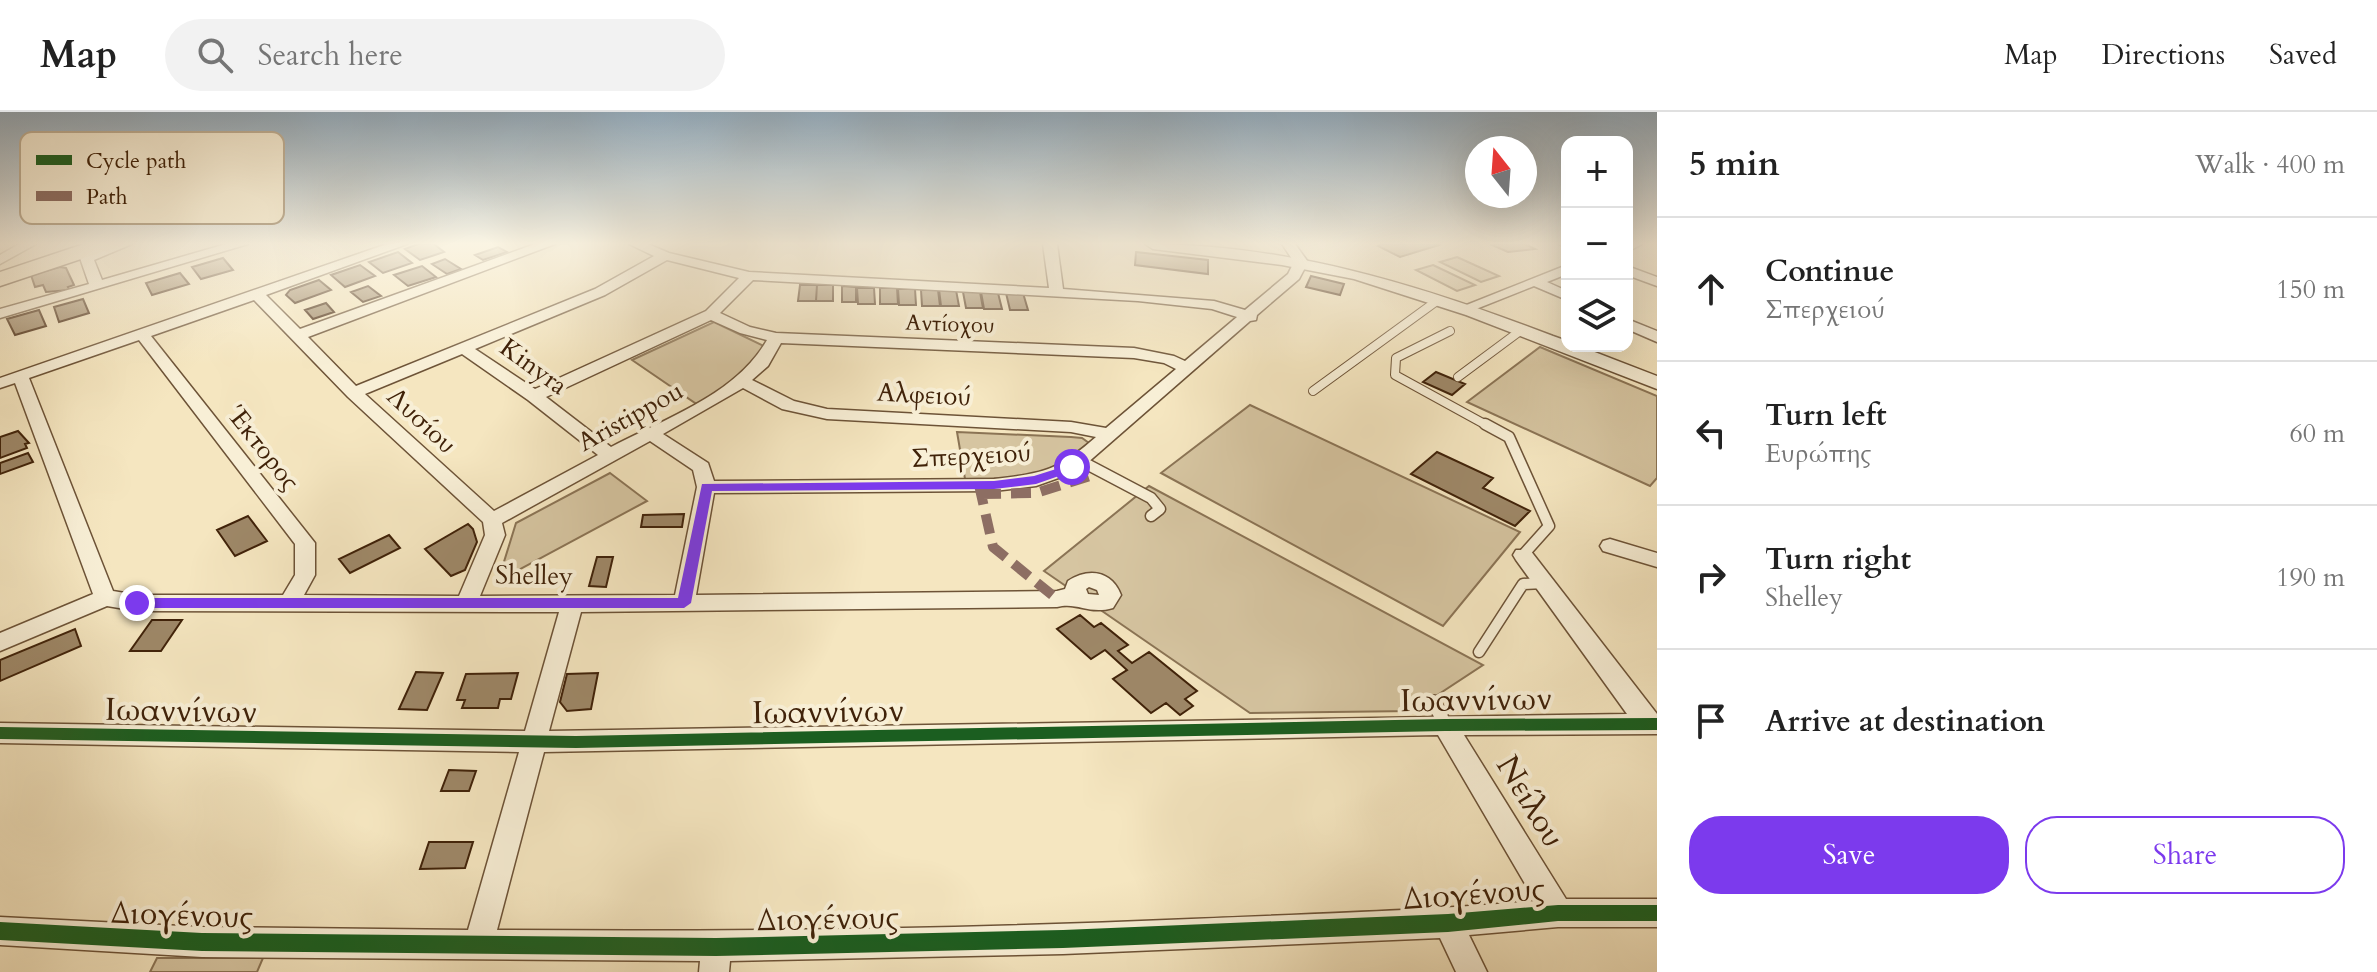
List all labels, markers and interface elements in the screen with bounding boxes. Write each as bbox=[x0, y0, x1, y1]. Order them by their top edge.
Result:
search box bbox=[165, 19, 725, 91]
text: Map bbox=[40, 29, 117, 81]
icon: search bbox=[193, 33, 237, 77]
text: Search here bbox=[257, 35, 403, 76]
text: Map bbox=[2004, 36, 2058, 74]
text: Directions bbox=[2102, 36, 2225, 74]
text: Saved bbox=[2269, 36, 2337, 74]
legend bbox=[20, 132, 284, 224]
north arrow bbox=[1465, 136, 1537, 208]
map controls bbox=[1561, 136, 1633, 352]
button: + bbox=[1561, 136, 1633, 208]
text: 5 min bbox=[1689, 141, 1780, 187]
text: Cycle path bbox=[86, 146, 186, 176]
text: Walk · 400 m bbox=[2195, 147, 2345, 182]
text: Path bbox=[86, 182, 128, 212]
button: − bbox=[1561, 208, 1633, 280]
text: Continue bbox=[1765, 251, 1894, 292]
icon: ahead bbox=[1689, 267, 1733, 311]
text: 150 m bbox=[2276, 272, 2345, 307]
button: layers bbox=[1561, 280, 1633, 352]
text: Σπερχειού bbox=[1765, 292, 1885, 327]
street label: Αντίοχου bbox=[905, 307, 995, 341]
street label: Kinyra bbox=[493, 330, 575, 403]
street label: Aristippou bbox=[571, 373, 689, 460]
street label: Αλφειού bbox=[876, 375, 972, 414]
street label: Λυσίου bbox=[379, 379, 464, 461]
text: Turn left bbox=[1765, 395, 1887, 436]
street label: Έκτορος bbox=[219, 398, 308, 498]
icon: left bbox=[1689, 411, 1733, 455]
text: 60 m bbox=[2289, 416, 2345, 451]
street label: Σπερχειού bbox=[910, 435, 1032, 476]
text: Ευρώπης bbox=[1765, 436, 1871, 471]
route start bbox=[1054, 449, 1090, 485]
text: Turn right bbox=[1765, 539, 1911, 580]
icon: right bbox=[1689, 555, 1733, 599]
street label: Shelley bbox=[495, 557, 573, 594]
text: 190 m bbox=[2276, 560, 2345, 595]
text: Shelley bbox=[1765, 580, 1843, 615]
route end bbox=[119, 585, 155, 621]
street label: Ιωαννίνων bbox=[1400, 677, 1552, 723]
street label: Ιωαννίνων bbox=[105, 688, 257, 734]
street label: Ιωαννίνων bbox=[752, 689, 904, 735]
icon: arrive bbox=[1689, 699, 1733, 743]
text: Arrive at destination bbox=[1765, 701, 2045, 742]
street label: Νείλου bbox=[1486, 747, 1575, 856]
button: Save bbox=[1689, 816, 2009, 894]
button: Share bbox=[2025, 816, 2345, 894]
street label: Διογένους bbox=[1402, 867, 1546, 921]
street label: Διογένους bbox=[110, 891, 254, 939]
street label: Διογένους bbox=[757, 896, 899, 942]

